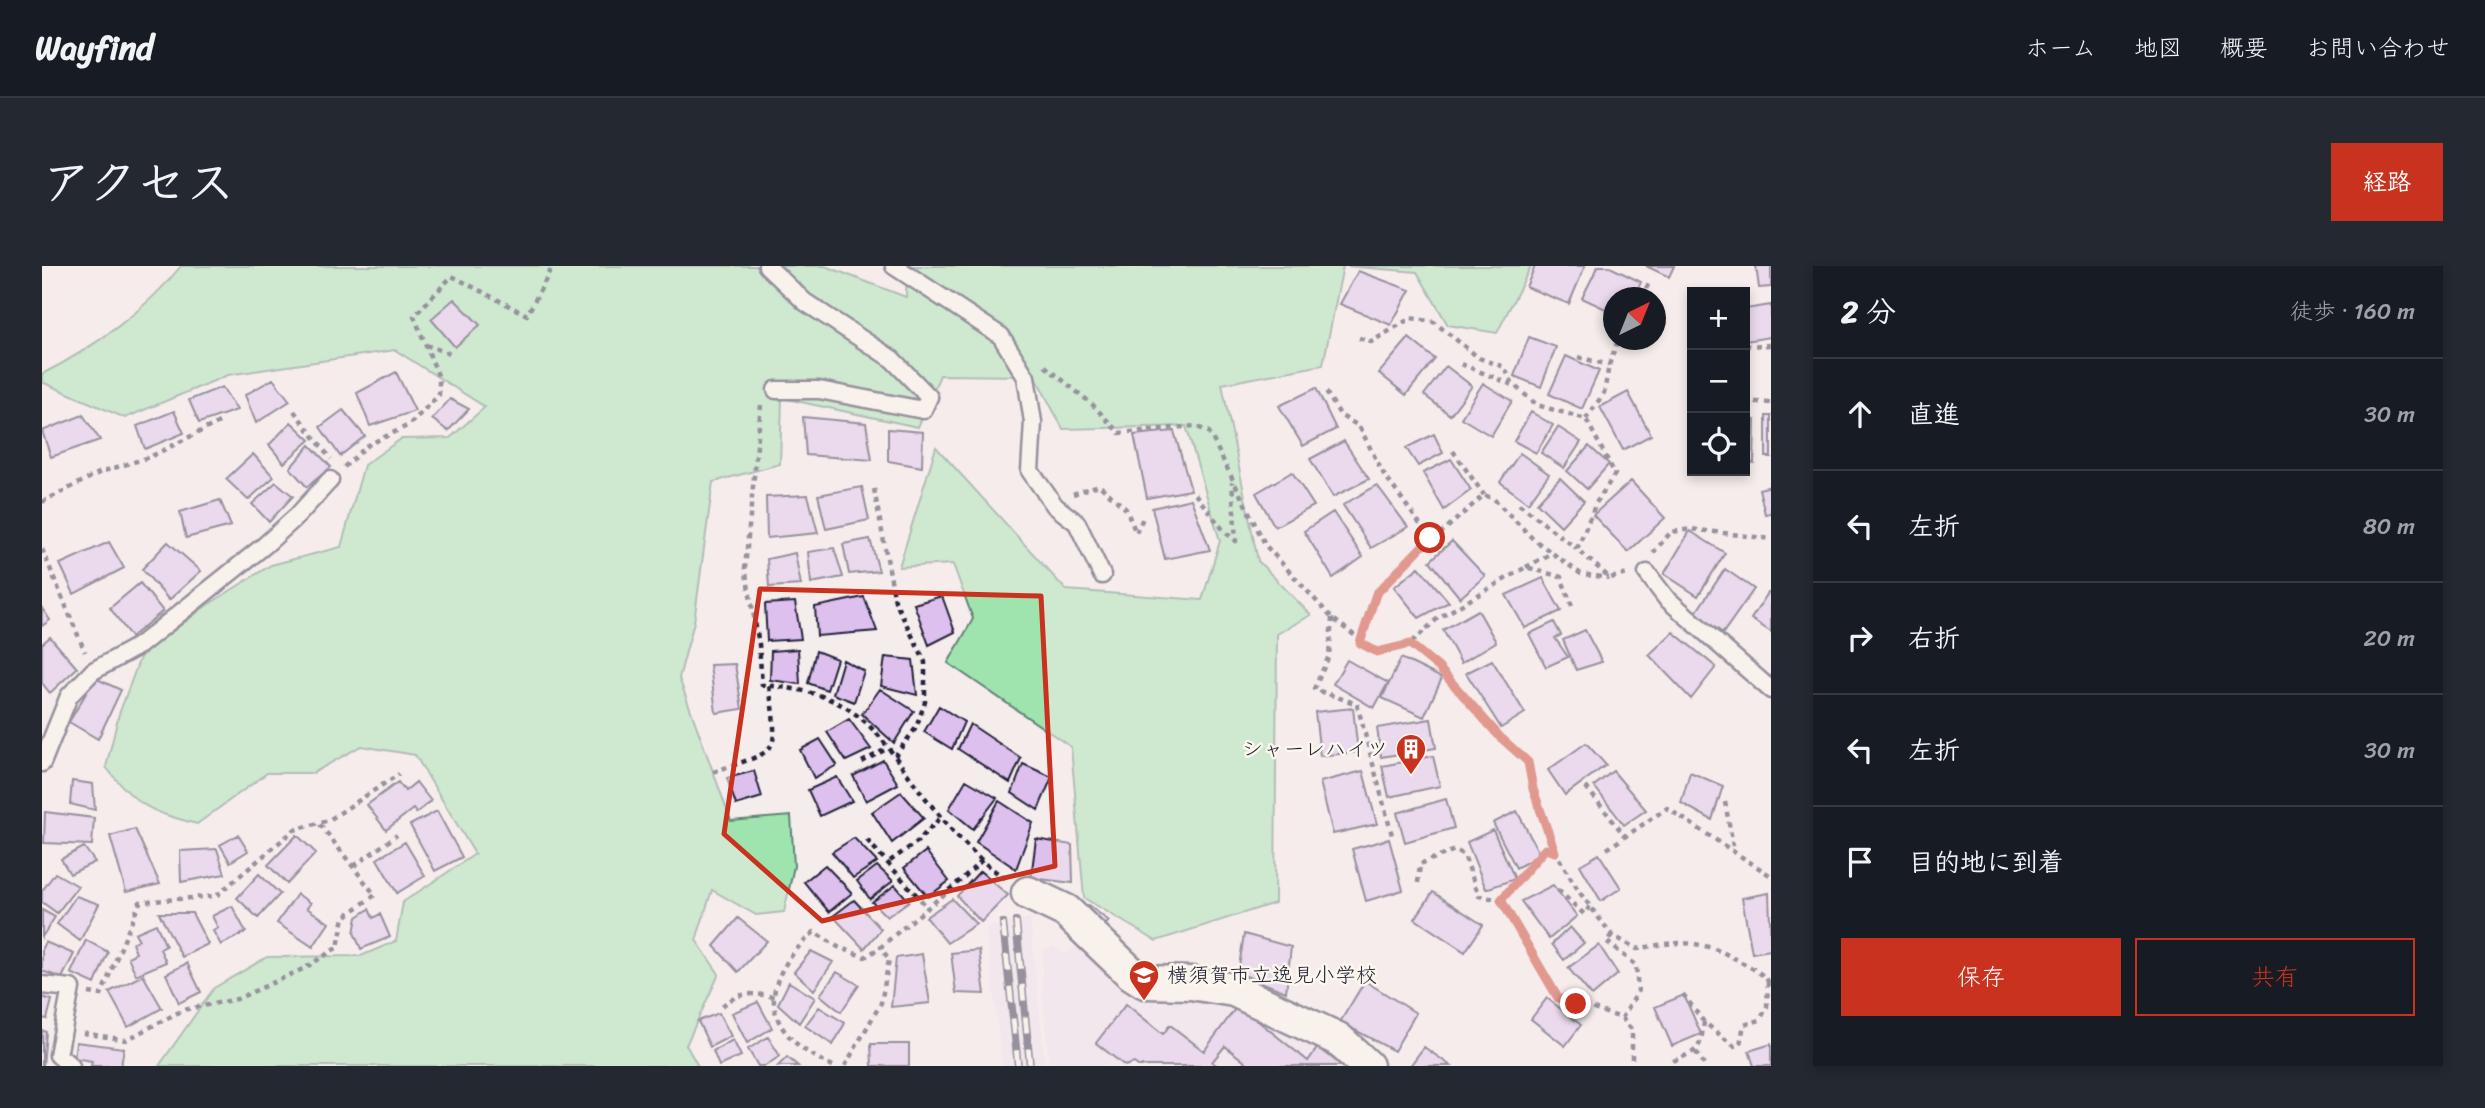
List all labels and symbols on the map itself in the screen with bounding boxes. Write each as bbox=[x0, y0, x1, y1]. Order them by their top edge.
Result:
north arrow bbox=[1603, 287, 1666, 350]
route start bbox=[1414, 522, 1445, 553]
place label: シャーレハイツ bbox=[1242, 730, 1388, 768]
building icon: シャーレハイツ bbox=[1394, 732, 1428, 776]
place label: 横須賀市立逸見小学校 bbox=[1167, 956, 1377, 994]
school or university icon: 横須賀市立逸見小学校 bbox=[1127, 958, 1161, 1002]
route end bbox=[1560, 988, 1591, 1019]

